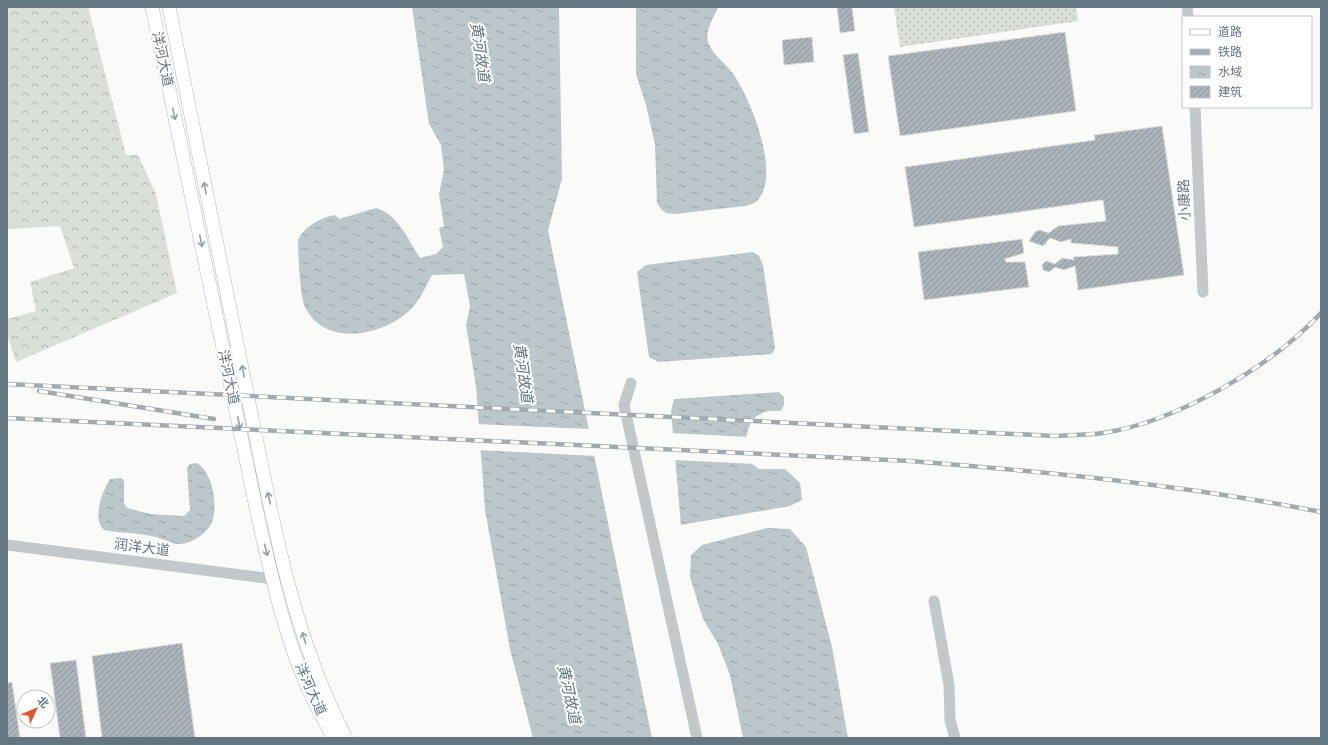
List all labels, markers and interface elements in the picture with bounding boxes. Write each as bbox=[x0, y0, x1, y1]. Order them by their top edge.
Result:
legend bbox=[1182, 16, 1312, 108]
water label: 黄河故道 bbox=[467, 21, 493, 85]
text: 道路 bbox=[1218, 25, 1242, 40]
street label: 洋河大道 bbox=[148, 30, 177, 88]
text: 铁路 bbox=[1218, 45, 1242, 60]
text: 水域 bbox=[1218, 65, 1242, 80]
text: 建筑 bbox=[1218, 85, 1242, 100]
one-way arrow bbox=[171, 107, 179, 120]
street label: 小康路 bbox=[1175, 179, 1194, 221]
one-way arrow bbox=[201, 182, 209, 195]
one-way arrow bbox=[197, 234, 205, 247]
water label: 黄河故道 bbox=[510, 342, 536, 406]
street label: 洋河大道 bbox=[214, 348, 243, 406]
one-way arrow bbox=[238, 365, 246, 378]
one-way arrow bbox=[235, 416, 243, 429]
one-way arrow bbox=[265, 492, 273, 505]
street label: 润洋大道 bbox=[113, 536, 171, 559]
one-way arrow bbox=[263, 543, 270, 556]
one-way arrow bbox=[300, 631, 307, 644]
street label: 洋河大道 bbox=[291, 660, 330, 718]
water label: 黄河故道 bbox=[554, 663, 584, 727]
north arrow bbox=[16, 689, 56, 729]
text: 北 bbox=[34, 694, 51, 711]

